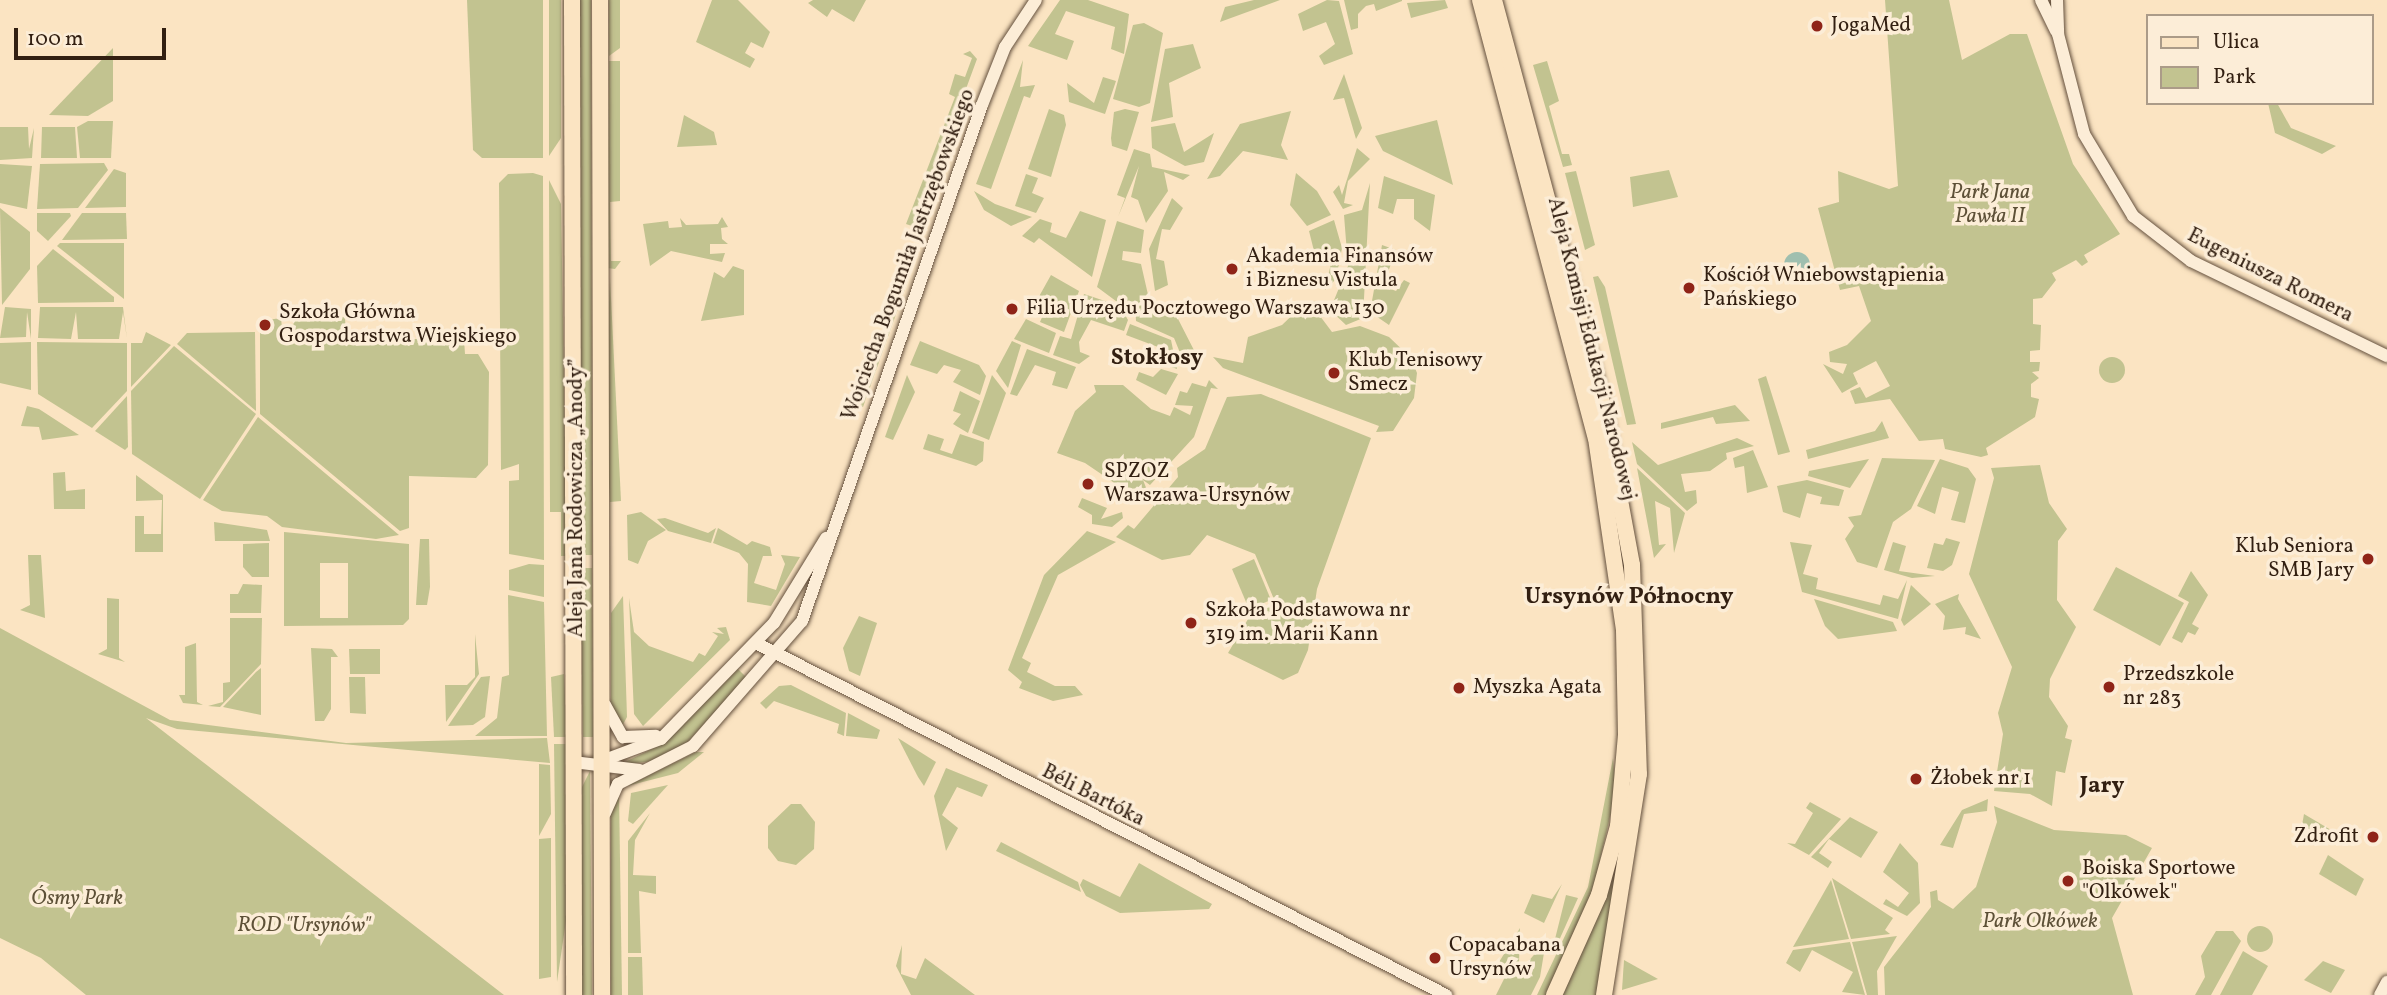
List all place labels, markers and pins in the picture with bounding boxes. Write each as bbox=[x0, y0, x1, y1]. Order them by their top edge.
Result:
place label: JogaMed bbox=[1831, 13, 1911, 39]
marker: JogaMed bbox=[1809, 18, 1825, 34]
place label: Akademia Finansów i Biznesu Vistula bbox=[1246, 244, 1433, 294]
marker: Akademia Finansów i Biznesu Vistula bbox=[1224, 261, 1240, 277]
place label: Kościół Wniebowstąpienia Pańskiego bbox=[1703, 263, 1946, 313]
marker: Kościół Wniebowstąpienia Pańskiego bbox=[1681, 280, 1697, 296]
place label: Filia Urzędu Pocztowego Warszawa 130 bbox=[1026, 296, 1385, 322]
place label: Szkoła Główna Gospodarstwa Wiejskiego bbox=[279, 300, 517, 350]
marker: Filia Urzędu Pocztowego Warszawa 130 bbox=[1004, 301, 1020, 317]
marker: Szkoła Główna Gospodarstwa Wiejskiego bbox=[257, 317, 273, 333]
place label: Klub Tenisowy Smecz bbox=[1348, 348, 1483, 398]
marker: Klub Tenisowy Smecz bbox=[1326, 365, 1342, 381]
place label: SPZOZ Warszawa-Ursynów bbox=[1104, 459, 1290, 509]
marker: SPZOZ Warszawa-Ursynów bbox=[1078, 474, 1098, 494]
place label: Klub Seniora SMB Jary bbox=[2235, 534, 2354, 584]
marker: Klub Seniora SMB Jary bbox=[2360, 551, 2376, 567]
place label: Szkoła Podstawowa nr 319 im. Marii Kann bbox=[1205, 598, 1410, 648]
marker: Szkoła Podstawowa nr 319 im. Marii Kann bbox=[1183, 615, 1199, 631]
place label: Przedszkole nr 283 bbox=[2123, 662, 2234, 712]
place label: Myszka Agata bbox=[1473, 675, 1602, 701]
marker: Przedszkole nr 283 bbox=[2101, 679, 2117, 695]
marker: Myszka Agata bbox=[1451, 680, 1467, 696]
place label: Żłobek nr 1 bbox=[1930, 766, 2031, 792]
marker: Żłobek nr 1 bbox=[1908, 771, 1924, 787]
place label: Zdrofit bbox=[2293, 824, 2359, 850]
marker: Zdrofit bbox=[2365, 829, 2381, 845]
place label: Boiska Sportowe "Olkówek" bbox=[2082, 856, 2235, 906]
marker: Boiska Sportowe "Olkówek" bbox=[2060, 873, 2076, 889]
place label: Copacabana Ursynów bbox=[1449, 933, 1561, 983]
marker: Copacabana Ursynów bbox=[1427, 950, 1443, 966]

